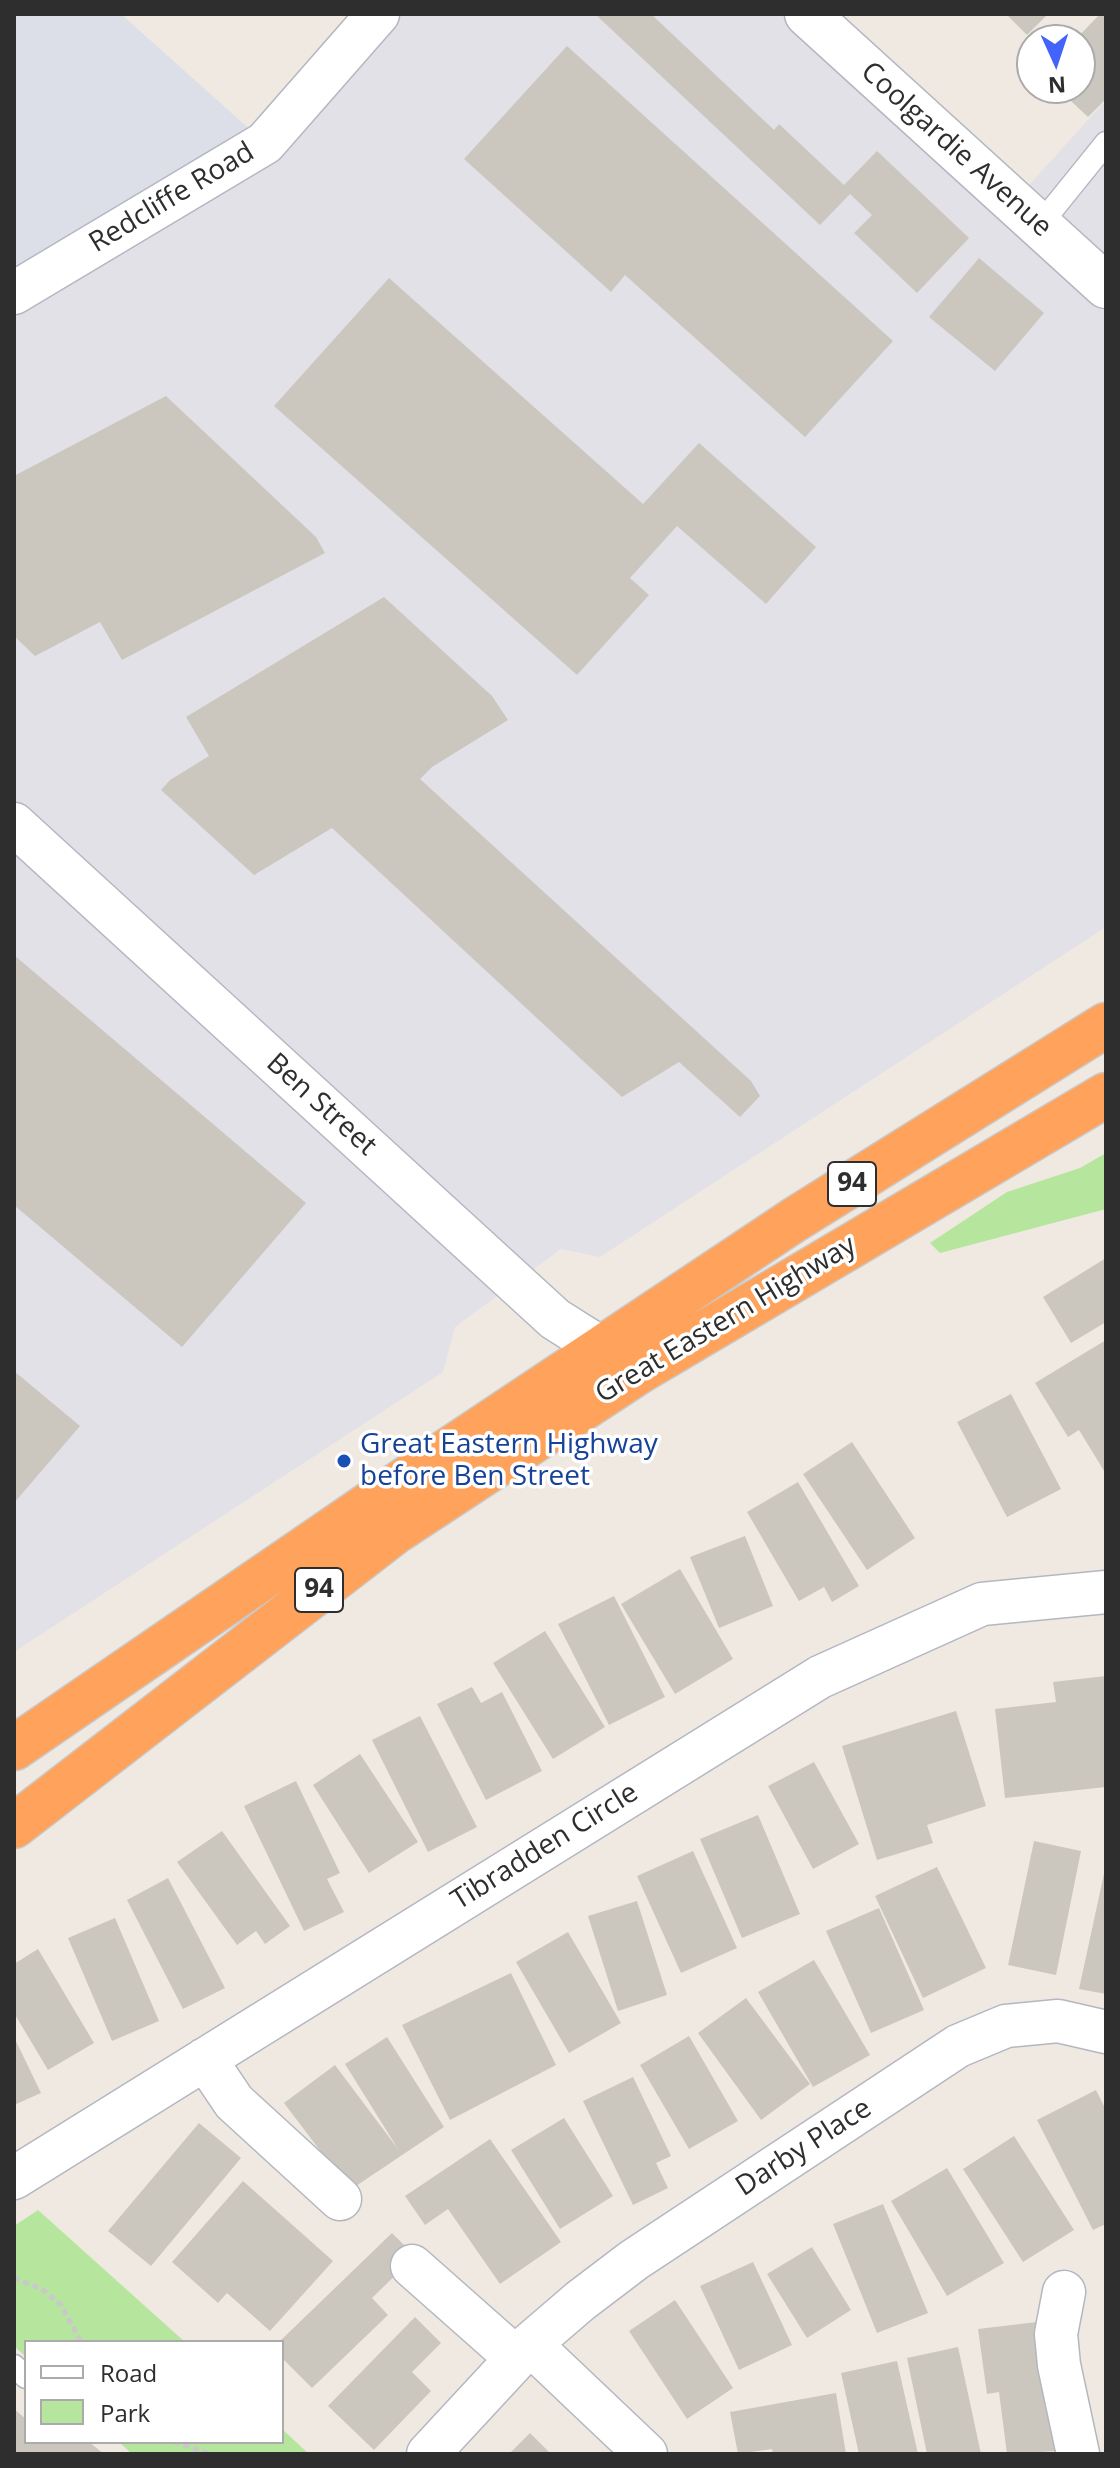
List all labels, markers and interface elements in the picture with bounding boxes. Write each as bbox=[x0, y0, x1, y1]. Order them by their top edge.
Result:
north arrow bbox=[1016, 24, 1096, 104]
street label: Coolgardie Avenue bbox=[854, 55, 1058, 245]
text: N bbox=[1047, 71, 1067, 101]
street label: Redcliffe Road bbox=[83, 136, 261, 260]
street label: Ben Street bbox=[259, 1047, 383, 1163]
road number: 94 bbox=[828, 1162, 876, 1206]
street label: Great Eastern Highway bbox=[590, 1229, 862, 1411]
place label: Great Eastern Highway before Ben Street bbox=[360, 1428, 658, 1494]
marker: Great Eastern Highway before Ben Street bbox=[335, 1452, 353, 1470]
road number: 94 bbox=[295, 1568, 343, 1612]
street label: Tibradden Circle bbox=[446, 1776, 644, 1918]
street label: Darby Place bbox=[730, 2092, 878, 2204]
legend bbox=[24, 2340, 284, 2444]
text: Road bbox=[100, 2356, 157, 2389]
text: Park bbox=[100, 2396, 150, 2429]

